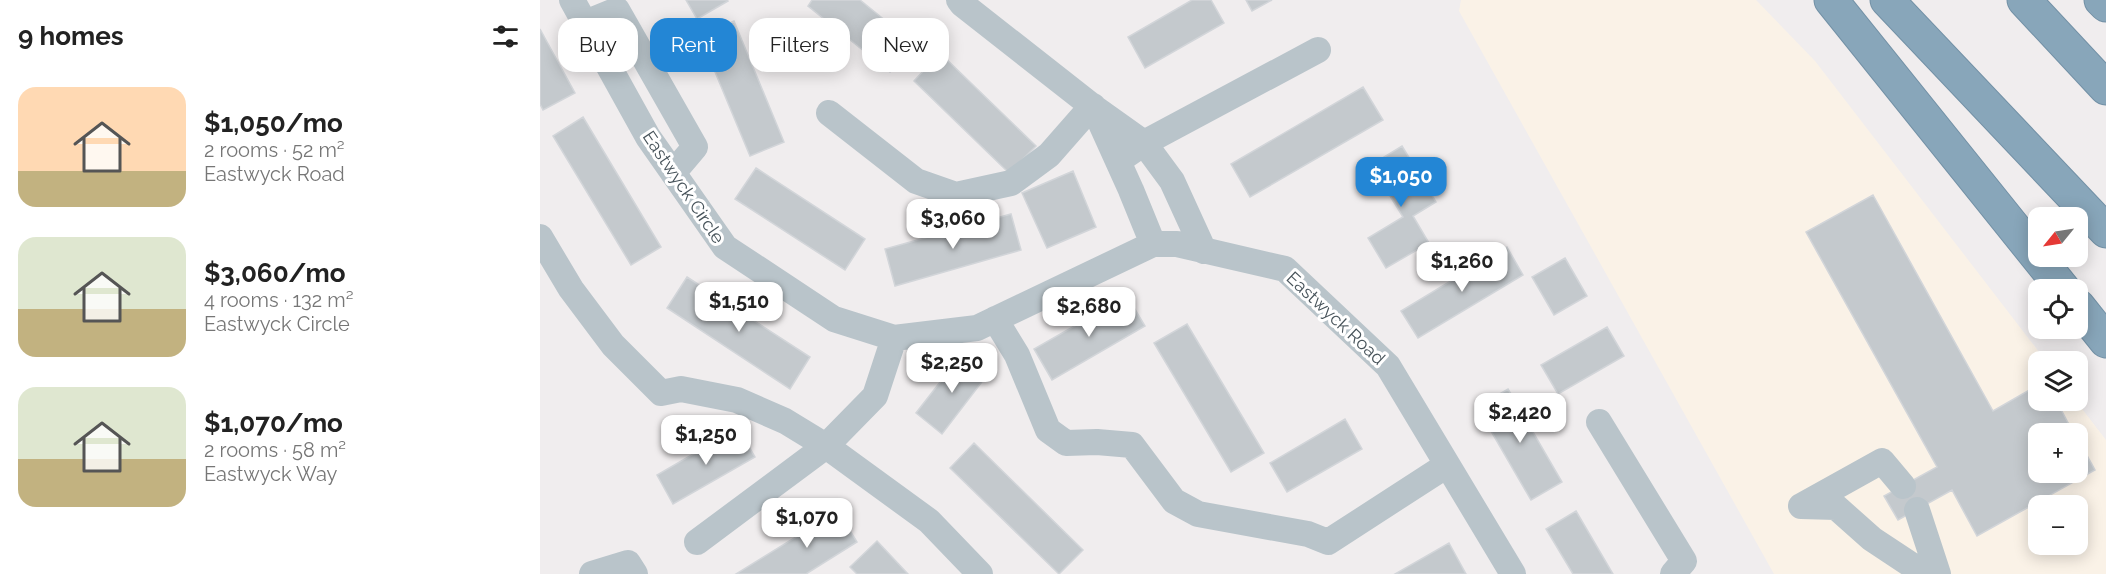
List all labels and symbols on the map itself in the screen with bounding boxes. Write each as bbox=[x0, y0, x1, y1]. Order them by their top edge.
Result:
street label: Eastwyck Circle bbox=[639, 127, 730, 248]
pin: $1,050 bbox=[1352, 157, 1450, 208]
pin: $3,060 bbox=[904, 199, 1002, 250]
north arrow bbox=[2028, 207, 2088, 267]
pin: $1,260 bbox=[1413, 242, 1511, 293]
street label: Eastwyck Road bbox=[1283, 267, 1389, 369]
pin: $1,510 bbox=[690, 282, 788, 333]
pin: $2,680 bbox=[1040, 287, 1138, 338]
pin: $2,250 bbox=[903, 343, 1001, 394]
pin: $2,420 bbox=[1471, 393, 1569, 444]
pin: $1,250 bbox=[657, 415, 755, 466]
pin: $1,070 bbox=[758, 498, 856, 549]

